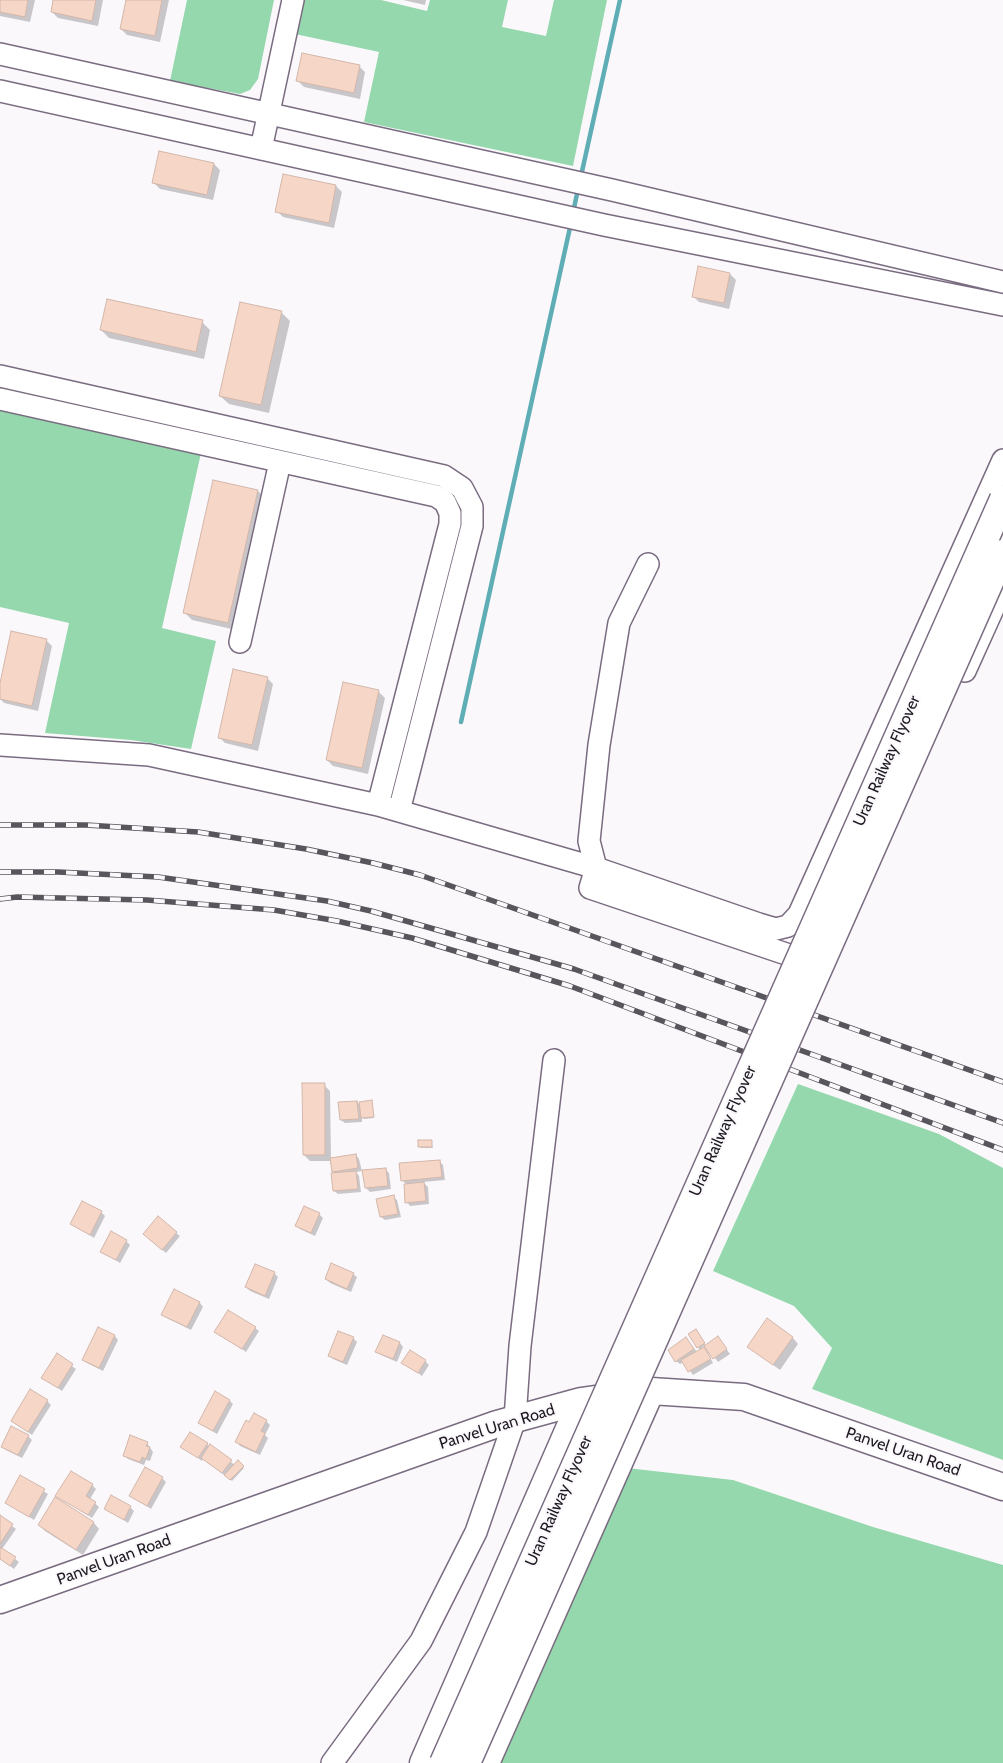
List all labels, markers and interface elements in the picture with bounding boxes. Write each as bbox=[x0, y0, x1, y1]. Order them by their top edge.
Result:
street label: Uran Railway Flyover bbox=[850, 693, 924, 829]
street label: Uran Railway Flyover bbox=[686, 1063, 760, 1199]
street label: Panvel Uran Road bbox=[437, 1400, 557, 1454]
street label: Panvel Uran Road bbox=[843, 1423, 963, 1481]
street label: Uran Railway Flyover bbox=[522, 1433, 596, 1569]
street label: Panvel Uran Road bbox=[54, 1530, 174, 1590]

